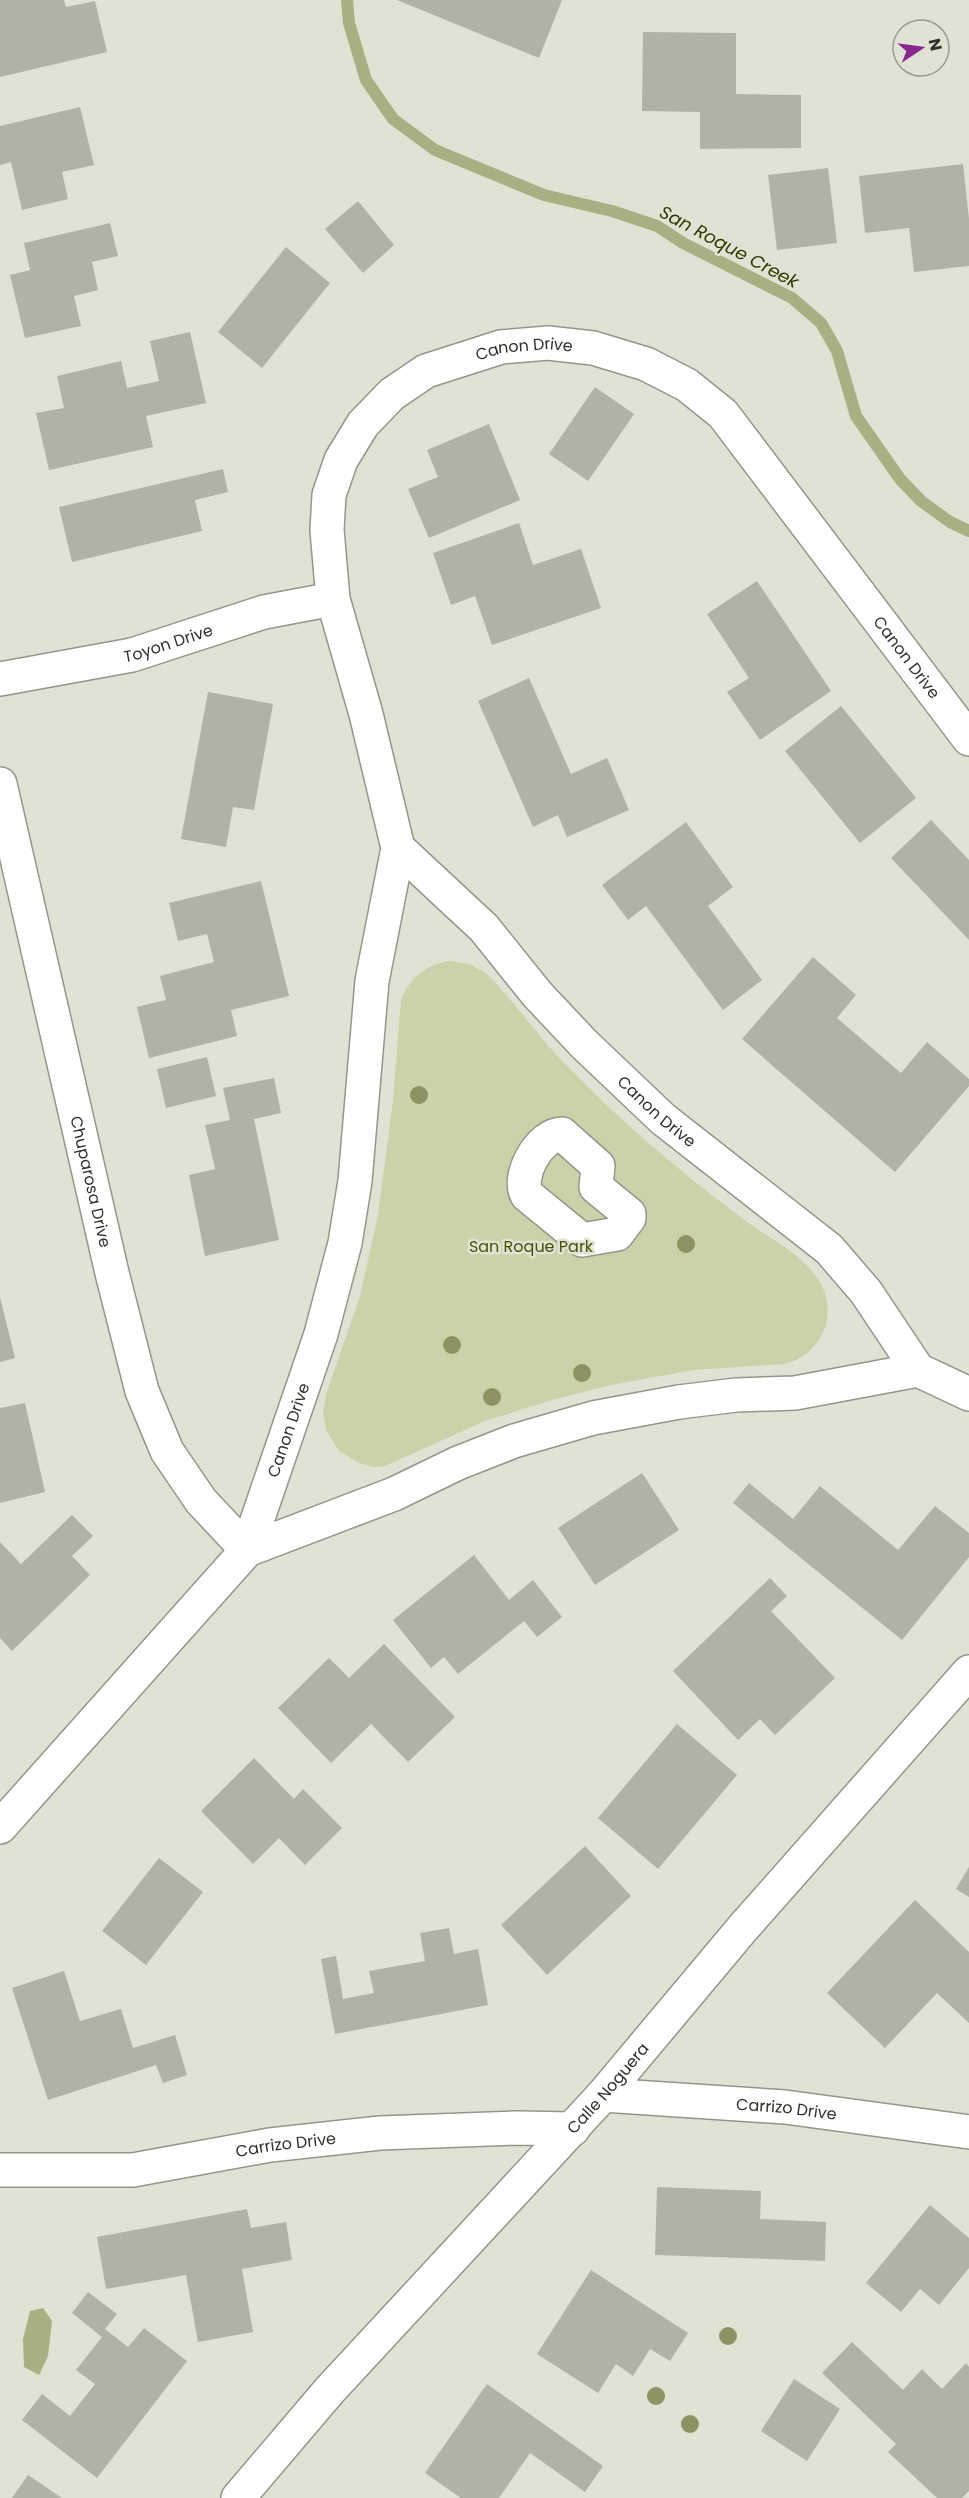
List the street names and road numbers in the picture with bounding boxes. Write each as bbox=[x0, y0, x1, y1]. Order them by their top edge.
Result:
street label: Canon Drive bbox=[473, 332, 574, 366]
street label: Canon Drive bbox=[868, 611, 945, 704]
street label: Toyon Drive bbox=[122, 618, 216, 668]
street label: Canon Drive bbox=[612, 1071, 701, 1153]
street label: Chuparosa Drive bbox=[64, 1114, 117, 1250]
street label: Canon Drive bbox=[262, 1380, 315, 1480]
street label: Calle Noguera bbox=[562, 2038, 654, 2139]
street label: Carrizo Drive bbox=[735, 2093, 838, 2126]
street label: Carrizo Drive bbox=[234, 2127, 337, 2163]

